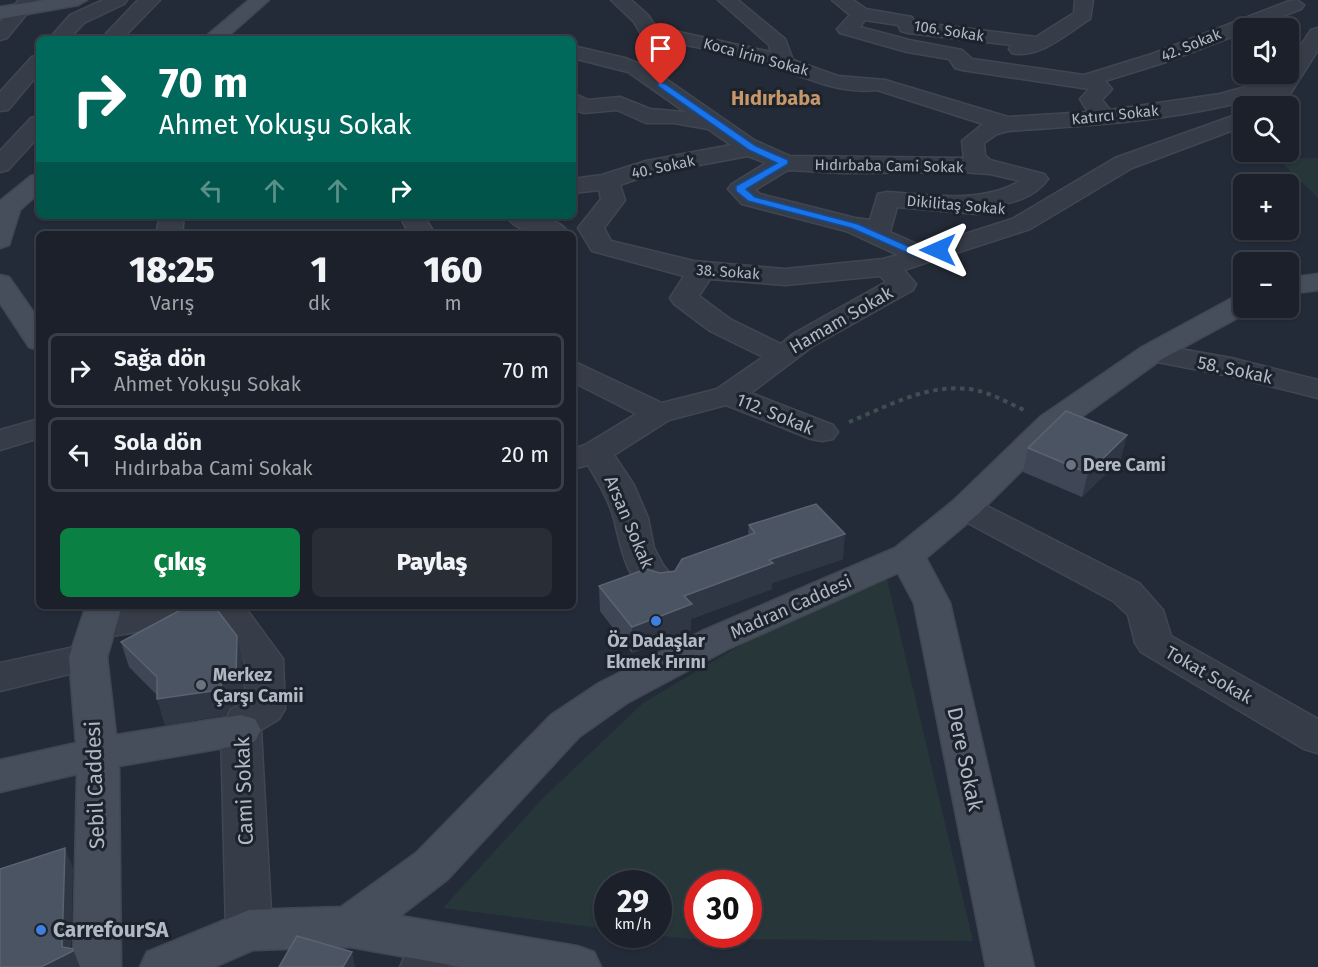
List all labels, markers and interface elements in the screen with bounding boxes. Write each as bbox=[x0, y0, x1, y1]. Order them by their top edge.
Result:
street label: 106. Sokak bbox=[913, 17, 986, 45]
map controls bbox=[1233, 18, 1299, 318]
button: sound bbox=[1233, 18, 1299, 84]
pin bbox=[635, 23, 686, 85]
street label: 42. Sokak bbox=[1158, 25, 1224, 65]
icon: arrive bbox=[644, 32, 677, 65]
street label: Koca İrim Sokak bbox=[701, 34, 811, 80]
text: 70 m bbox=[159, 58, 248, 108]
icon: right bbox=[60, 60, 138, 138]
district label: Hıdırbaba bbox=[731, 86, 821, 110]
button: search bbox=[1233, 96, 1299, 162]
street label: Katırcı Sokak bbox=[1071, 101, 1160, 129]
text: Ahmet Yokuşu Sokak bbox=[159, 109, 411, 141]
street label: 40. Sokak bbox=[630, 151, 697, 182]
street label: Hıdırbaba Cami Sokak bbox=[814, 156, 964, 176]
icon: left bbox=[195, 174, 228, 207]
icon: ahead bbox=[258, 174, 291, 207]
icon: ahead bbox=[321, 174, 354, 207]
icon: right bbox=[384, 174, 417, 207]
button: + bbox=[1233, 174, 1299, 240]
street label: Dikilitaş Sokak bbox=[906, 192, 1006, 218]
position arrow bbox=[906, 218, 970, 282]
text: 18:25 bbox=[129, 248, 215, 292]
text: 1 bbox=[311, 248, 328, 292]
text: 160 bbox=[424, 248, 483, 292]
button: − bbox=[1233, 252, 1299, 318]
street label: 38. Sokak bbox=[696, 261, 761, 283]
street label: Hamam Sokak bbox=[785, 281, 897, 358]
text: Varış bbox=[150, 291, 194, 315]
text: dk bbox=[308, 291, 330, 315]
text: m bbox=[445, 291, 462, 315]
text: Sağa dön bbox=[114, 345, 206, 372]
street label: 58. Sokak bbox=[1195, 351, 1275, 389]
icon: right bbox=[63, 354, 96, 387]
text: 70 m bbox=[503, 357, 549, 384]
text: Ahmet Yokuşu Sokak bbox=[114, 372, 301, 396]
street label: 112. Sokak bbox=[733, 389, 818, 440]
text: Sola dön bbox=[114, 429, 202, 456]
icon: left bbox=[63, 438, 96, 471]
text: 20 m bbox=[501, 441, 549, 468]
place label: Dere Cami bbox=[1083, 454, 1166, 476]
text: Hıdırbaba Cami Sokak bbox=[114, 456, 313, 480]
marker: Dere Cami bbox=[1064, 458, 1078, 472]
street label: Arsan Sokak bbox=[600, 472, 659, 572]
button: Çıkış bbox=[60, 528, 300, 597]
button: Paylaş bbox=[312, 528, 552, 597]
street label: Madran Caddesi bbox=[727, 570, 855, 644]
marker: Öz Dadaşlar Ekmek Fırını bbox=[649, 614, 663, 628]
place label: Öz Dadaşlar Ekmek Fırını bbox=[606, 630, 706, 673]
street label: Tokat Sokak bbox=[1161, 641, 1257, 709]
place label: Merkez Çarşı Camii bbox=[213, 664, 303, 707]
marker: Merkez Çarşı Camii bbox=[194, 678, 208, 692]
street label: Dere Sokak bbox=[941, 705, 989, 814]
street label: Sebil Caddesi bbox=[80, 720, 110, 850]
street label: Cami Sokak bbox=[229, 736, 259, 846]
speed limit sign: 30 bbox=[684, 870, 762, 948]
text: 29 bbox=[617, 884, 649, 920]
text: km/h bbox=[614, 915, 652, 933]
place label: CarrefourSA bbox=[53, 917, 169, 943]
marker: CarrefourSA bbox=[34, 923, 48, 937]

